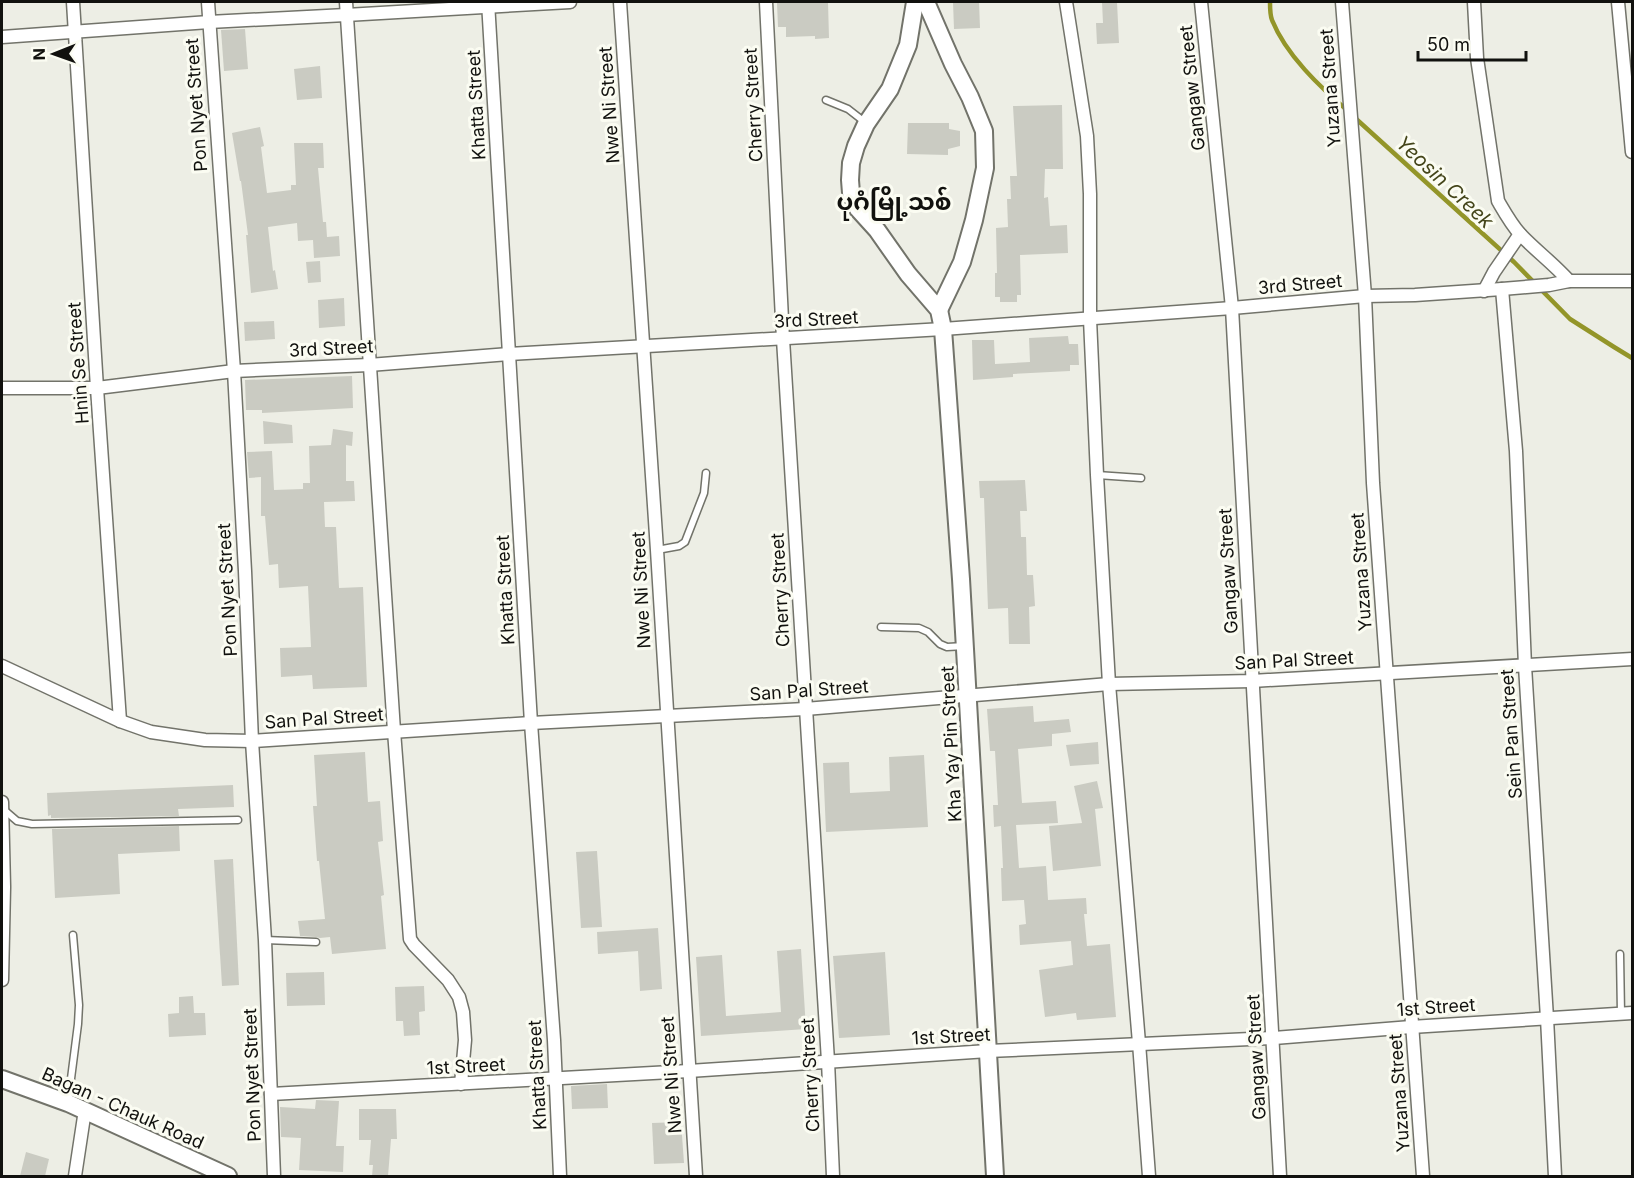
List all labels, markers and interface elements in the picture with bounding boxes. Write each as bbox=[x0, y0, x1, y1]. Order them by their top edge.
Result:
north arrow bbox=[24, 24, 84, 84]
street label: Gangaw Street bbox=[1175, 24, 1209, 152]
scale bar bbox=[1418, 24, 1526, 62]
street label: Yuzana Street bbox=[1315, 28, 1345, 148]
text: 50 m bbox=[1427, 34, 1470, 55]
street label: Pon Nyet Street bbox=[181, 38, 211, 172]
street label: Nwe Ni Street bbox=[594, 46, 624, 164]
street label: Cherry Street bbox=[740, 47, 766, 163]
text: N bbox=[29, 48, 49, 61]
street label: Khatta Street bbox=[463, 49, 489, 161]
water label: Yeosin Creek bbox=[1391, 131, 1499, 234]
district label: ပုဂံမြို့သစ် bbox=[837, 186, 951, 221]
street label: 3rd Street bbox=[1257, 270, 1343, 298]
street label: Hnin Se Street bbox=[63, 301, 93, 425]
street label: 3rd Street bbox=[773, 306, 859, 332]
street label: 3rd Street bbox=[288, 335, 374, 361]
street label: Gangaw Street bbox=[1214, 507, 1242, 634]
street label: Yuzana Street bbox=[1346, 512, 1376, 632]
street label: Pon Nyet Street bbox=[213, 523, 241, 657]
street label: Nwe Ni Street bbox=[627, 531, 655, 649]
street label: Cherry Street bbox=[767, 532, 793, 648]
street label: Khatta Street bbox=[492, 534, 518, 646]
street label: San Pal Street bbox=[1234, 646, 1354, 674]
street label: Kha Yay Pin Street bbox=[936, 665, 966, 823]
street label: Sein Pan Street bbox=[1496, 668, 1526, 800]
street label: San Pal Street bbox=[749, 675, 869, 705]
street label: San Pal Street bbox=[264, 703, 384, 733]
street label: Gangaw Street bbox=[1242, 993, 1270, 1120]
street label: 1st Street bbox=[1396, 994, 1476, 1020]
street label: Pon Nyet Street bbox=[239, 1008, 265, 1142]
street label: Nwe Ni Street bbox=[656, 1016, 686, 1134]
street label: Cherry Street bbox=[797, 1017, 823, 1133]
street label: Khatta Street bbox=[524, 1019, 550, 1131]
street label: 1st Street bbox=[911, 1023, 991, 1049]
street label: Yuzana Street bbox=[1384, 1033, 1414, 1153]
street label: 1st Street bbox=[426, 1053, 506, 1079]
street label: Bagan - Chauk Road bbox=[39, 1063, 207, 1153]

